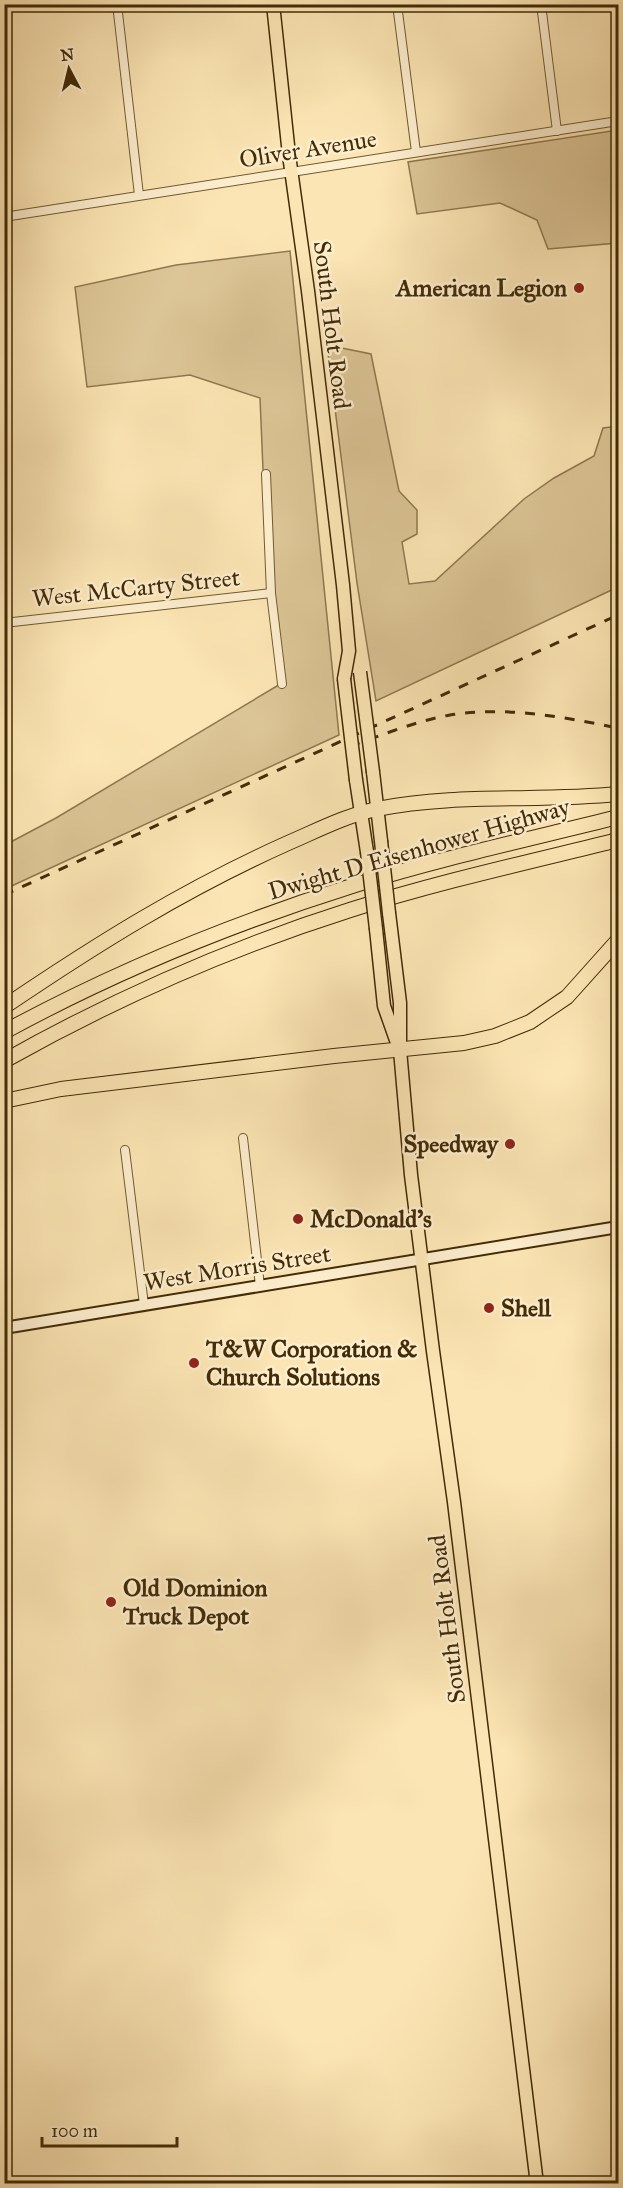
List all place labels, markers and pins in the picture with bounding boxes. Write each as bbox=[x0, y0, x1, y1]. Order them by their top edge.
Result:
place label: American Legion bbox=[394, 273, 567, 303]
marker: American Legion bbox=[572, 281, 586, 295]
place label: Speedway bbox=[404, 1129, 500, 1159]
marker: Speedway bbox=[503, 1137, 517, 1151]
place label: McDonald's bbox=[310, 1204, 432, 1234]
marker: McDonald's bbox=[291, 1212, 305, 1226]
place label: Shell bbox=[501, 1293, 552, 1323]
marker: Shell bbox=[482, 1301, 496, 1315]
place label: T&W Corporation & Church Solutions bbox=[205, 1334, 417, 1392]
marker: T&W Corporation & Church Solutions bbox=[187, 1356, 201, 1370]
place label: Old Dominion Truck Depot bbox=[122, 1573, 268, 1631]
marker: Old Dominion Truck Depot bbox=[104, 1595, 118, 1609]

